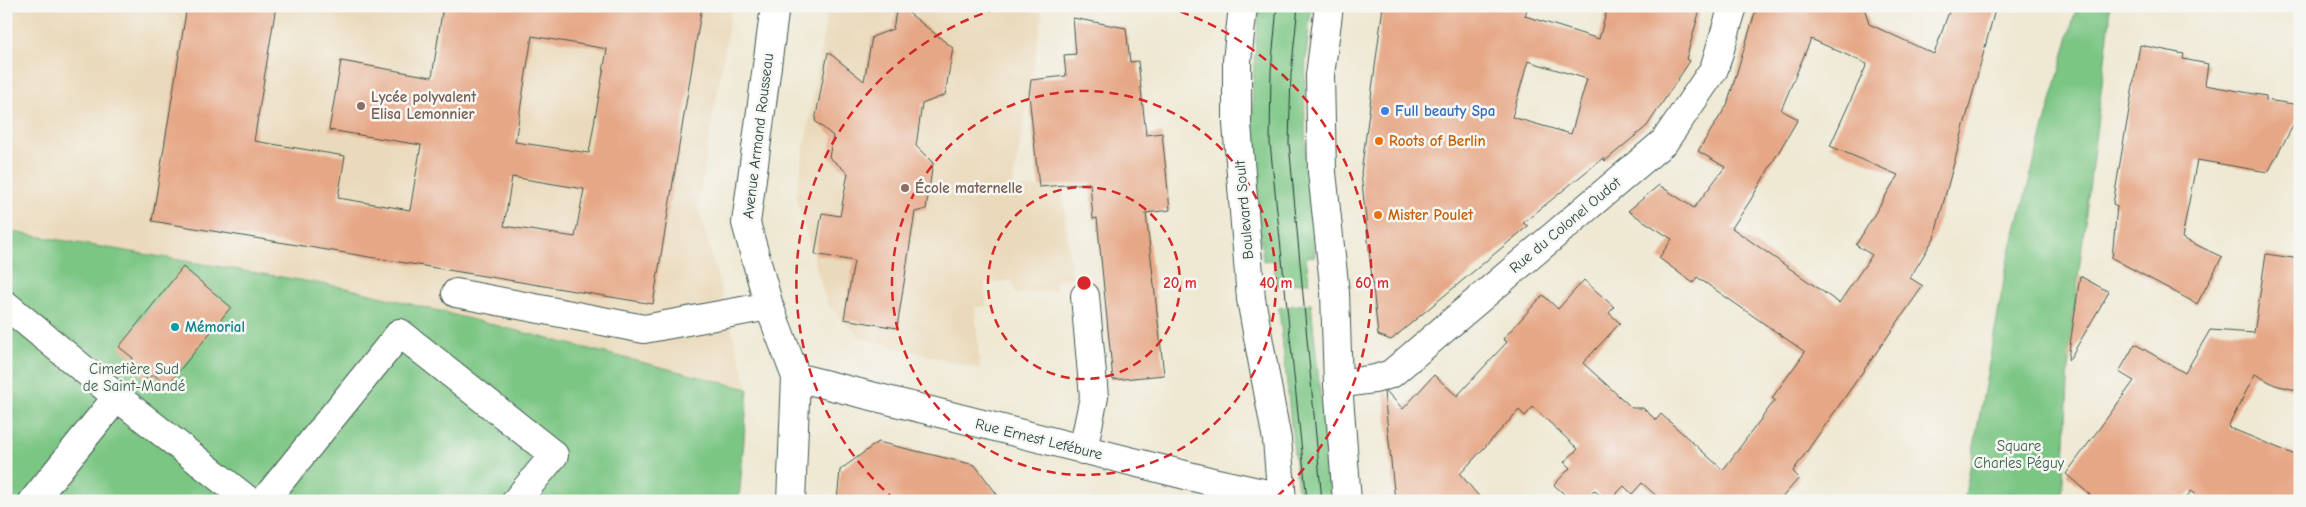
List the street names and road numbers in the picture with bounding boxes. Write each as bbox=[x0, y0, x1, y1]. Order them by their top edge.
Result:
street label: Avenue Armand Rousseau bbox=[739, 52, 777, 220]
street label: Boulevard Soult bbox=[1231, 159, 1257, 260]
street label: Rue du Colonel Oudot bbox=[1506, 173, 1625, 277]
street label: Rue Ernest Lefébure bbox=[974, 414, 1105, 464]

